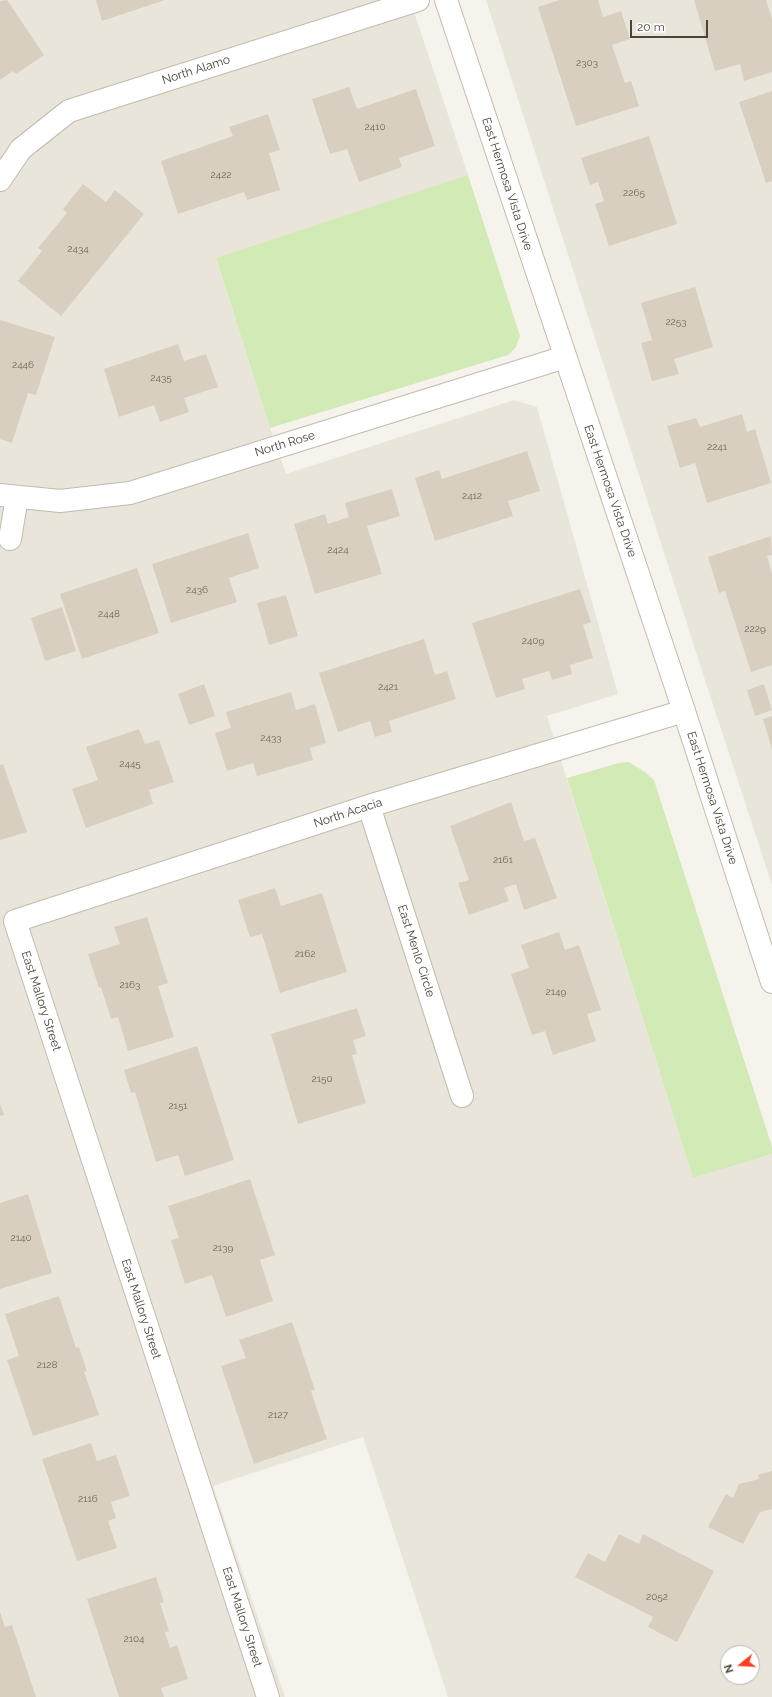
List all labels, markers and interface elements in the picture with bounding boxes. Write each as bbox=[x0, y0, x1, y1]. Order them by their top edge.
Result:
scale bar bbox=[632, 12, 710, 38]
text: 20 m bbox=[637, 20, 665, 34]
street label: North Alamo bbox=[160, 52, 232, 88]
house number: 2303 bbox=[576, 57, 598, 69]
street label: East Hermosa Vista Drive bbox=[479, 116, 535, 252]
house number: 2410 bbox=[364, 121, 386, 133]
house number: 2422 bbox=[210, 169, 232, 181]
house number: 2265 bbox=[623, 187, 645, 199]
house number: 2434 bbox=[67, 243, 89, 255]
house number: 2253 bbox=[665, 316, 687, 328]
house number: 2446 bbox=[12, 359, 34, 371]
house number: 2435 bbox=[150, 372, 172, 384]
street label: East Hermosa Vista Drive bbox=[581, 423, 639, 559]
street label: North Rose bbox=[253, 428, 317, 460]
house number: 2241 bbox=[707, 441, 727, 453]
house number: 2412 bbox=[462, 490, 482, 502]
house number: 2424 bbox=[327, 544, 349, 556]
house number: 2436 bbox=[186, 584, 208, 596]
house number: 2448 bbox=[98, 608, 120, 620]
house number: 2229 bbox=[744, 623, 766, 635]
house number: 2409 bbox=[522, 635, 544, 647]
house number: 2421 bbox=[378, 681, 398, 693]
street label: East Hermosa Vista Drive bbox=[684, 730, 740, 866]
house number: 2433 bbox=[260, 732, 282, 744]
house number: 2445 bbox=[119, 758, 141, 770]
street label: North Acacia bbox=[312, 795, 384, 831]
house number: 2161 bbox=[493, 854, 513, 866]
street label: East Menlo Circle bbox=[394, 903, 438, 999]
house number: 2162 bbox=[295, 948, 315, 960]
street label: East Mallory Street bbox=[18, 949, 64, 1053]
house number: 2163 bbox=[120, 979, 140, 991]
house number: 2149 bbox=[546, 986, 566, 998]
house number: 2150 bbox=[311, 1073, 333, 1085]
house number: 2151 bbox=[168, 1100, 188, 1112]
house number: 2140 bbox=[10, 1232, 32, 1244]
house number: 2139 bbox=[213, 1242, 233, 1254]
street label: East Mallory Street bbox=[118, 1257, 164, 1361]
house number: 2128 bbox=[37, 1359, 57, 1371]
house number: 2127 bbox=[268, 1409, 288, 1421]
house number: 2116 bbox=[78, 1493, 98, 1505]
street label: East Mallory Street bbox=[219, 1565, 265, 1669]
house number: 2052 bbox=[646, 1591, 668, 1603]
house number: 2104 bbox=[123, 1633, 145, 1645]
north arrow bbox=[720, 1645, 760, 1685]
text: N bbox=[722, 1663, 737, 1675]

